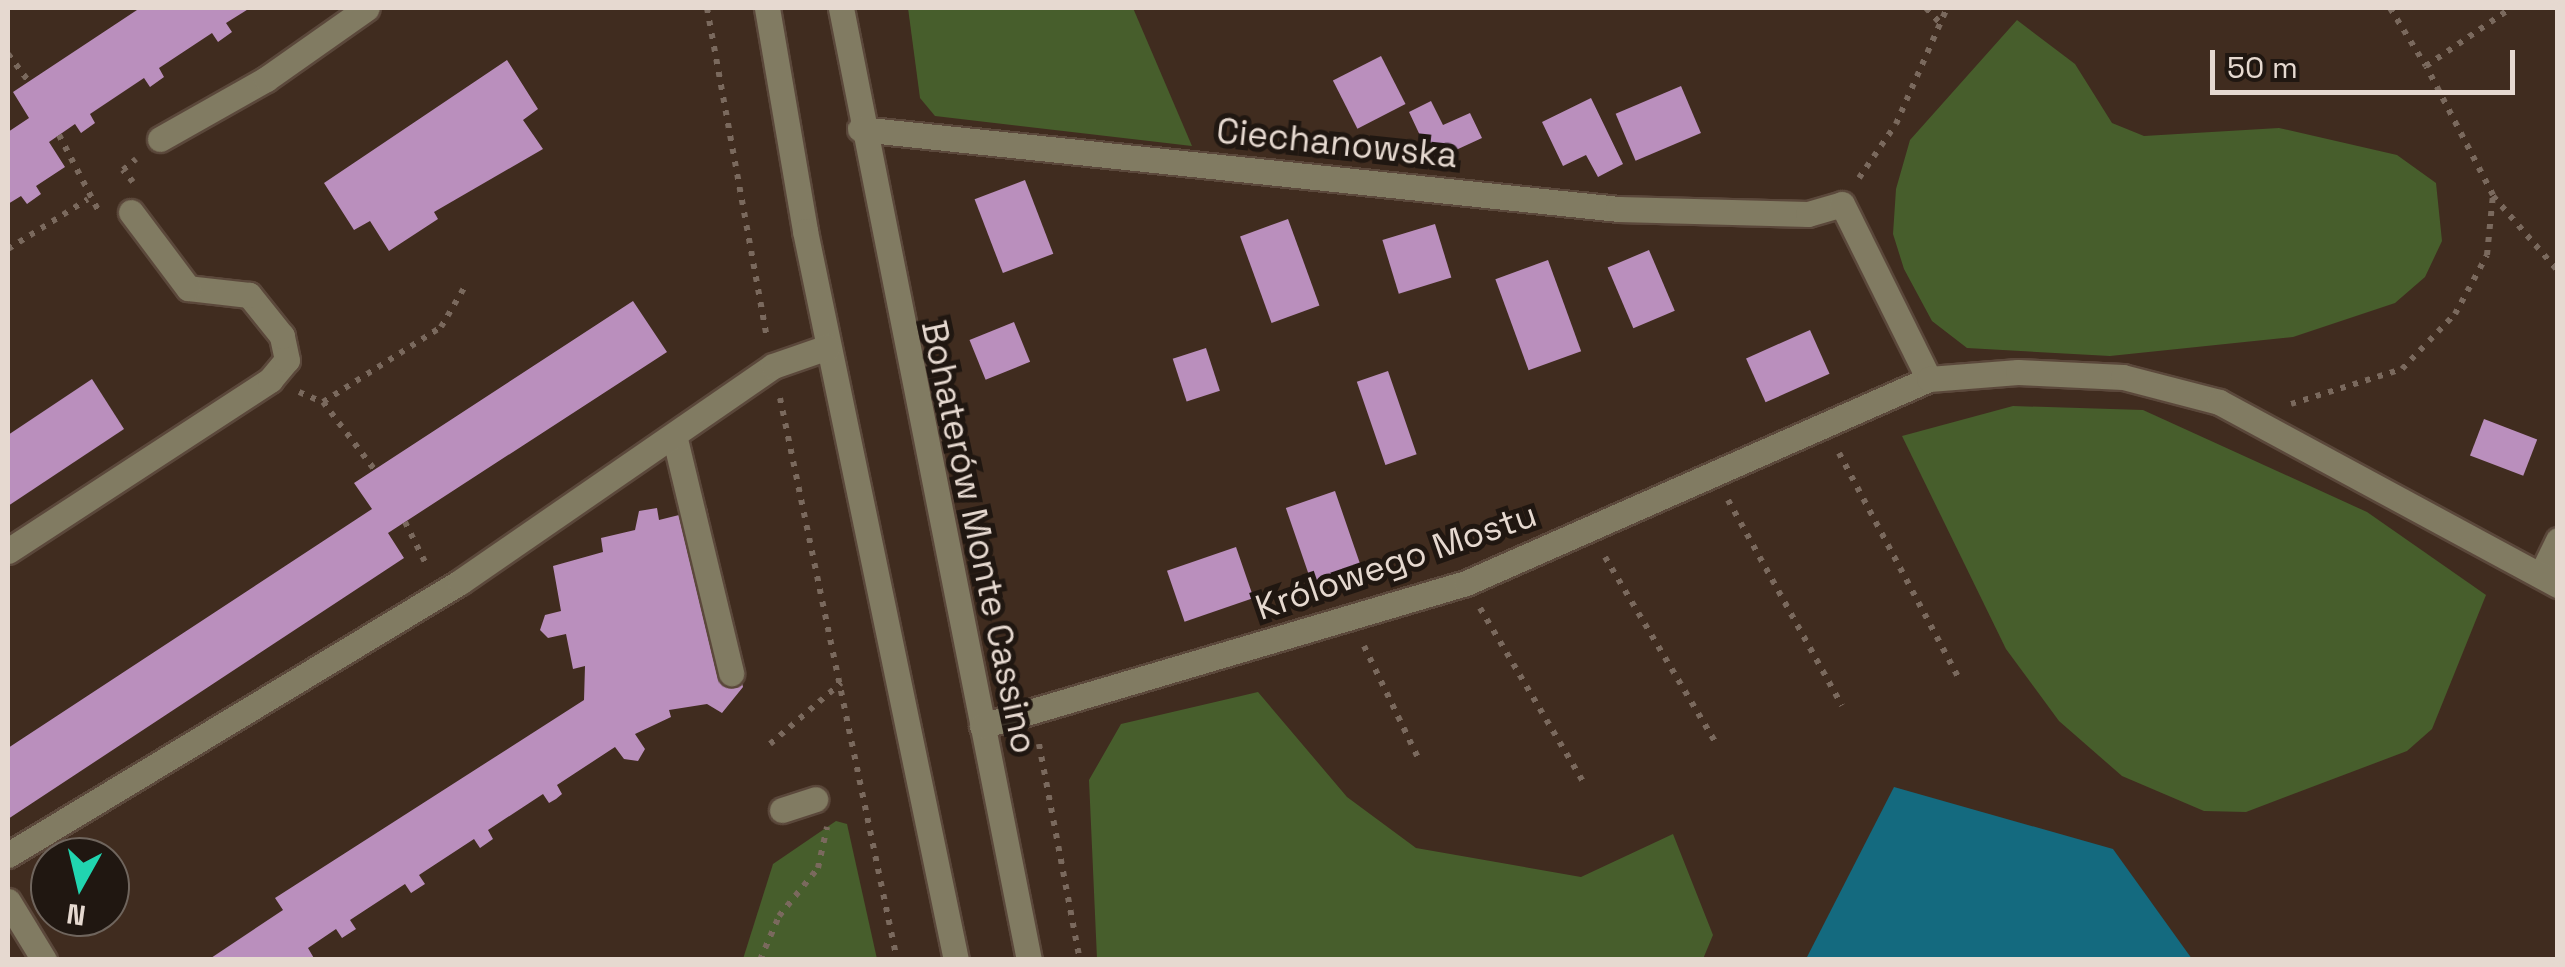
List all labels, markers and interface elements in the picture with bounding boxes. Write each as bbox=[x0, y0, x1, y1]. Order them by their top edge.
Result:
scale bar bbox=[2215, 30, 2520, 92]
text: 50 m bbox=[2227, 48, 2298, 87]
street label: Ciechanowska bbox=[1215, 109, 1459, 177]
street label: Bohaterów Monte Cassino bbox=[913, 317, 1045, 757]
street label: Królowego Mostu bbox=[1250, 493, 1542, 629]
north arrow bbox=[30, 837, 130, 937]
text: N bbox=[64, 896, 88, 934]

